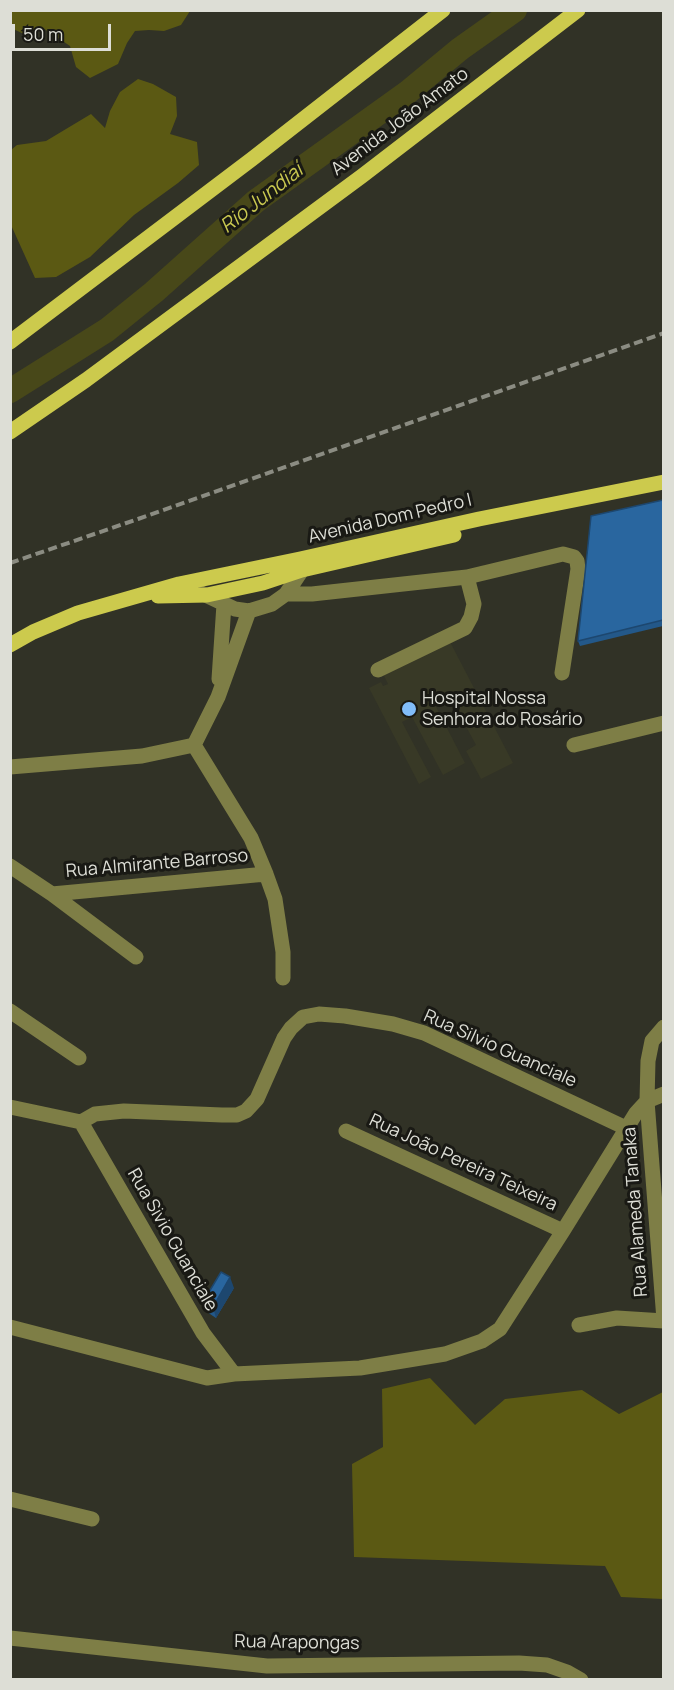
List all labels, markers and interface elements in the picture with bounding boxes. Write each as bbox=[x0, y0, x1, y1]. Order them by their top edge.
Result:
scale bar bbox=[15, 12, 114, 50]
text: 50 m bbox=[23, 22, 63, 46]
street label: Avenida João Amato bbox=[327, 63, 473, 181]
water label: Rio Jundiaí bbox=[216, 159, 308, 239]
street label: Avenida Dom Pedro I bbox=[306, 490, 474, 548]
place label: Hospital Nossa Senhora do Rosário bbox=[422, 688, 583, 730]
marker: Hospital Nossa Senhora do Rosário bbox=[400, 700, 418, 718]
street label: Rua Almirante Barroso bbox=[65, 845, 249, 883]
street label: Rua Silvio Guanciale bbox=[420, 1006, 580, 1092]
street label: Rua João Pereira Teixeira bbox=[366, 1110, 560, 1216]
street label: Rua Alameda Tanaka bbox=[619, 1126, 653, 1298]
street label: Rua Sivio Guanciale bbox=[122, 1165, 222, 1315]
street label: Rua Arapongas bbox=[234, 1631, 360, 1655]

